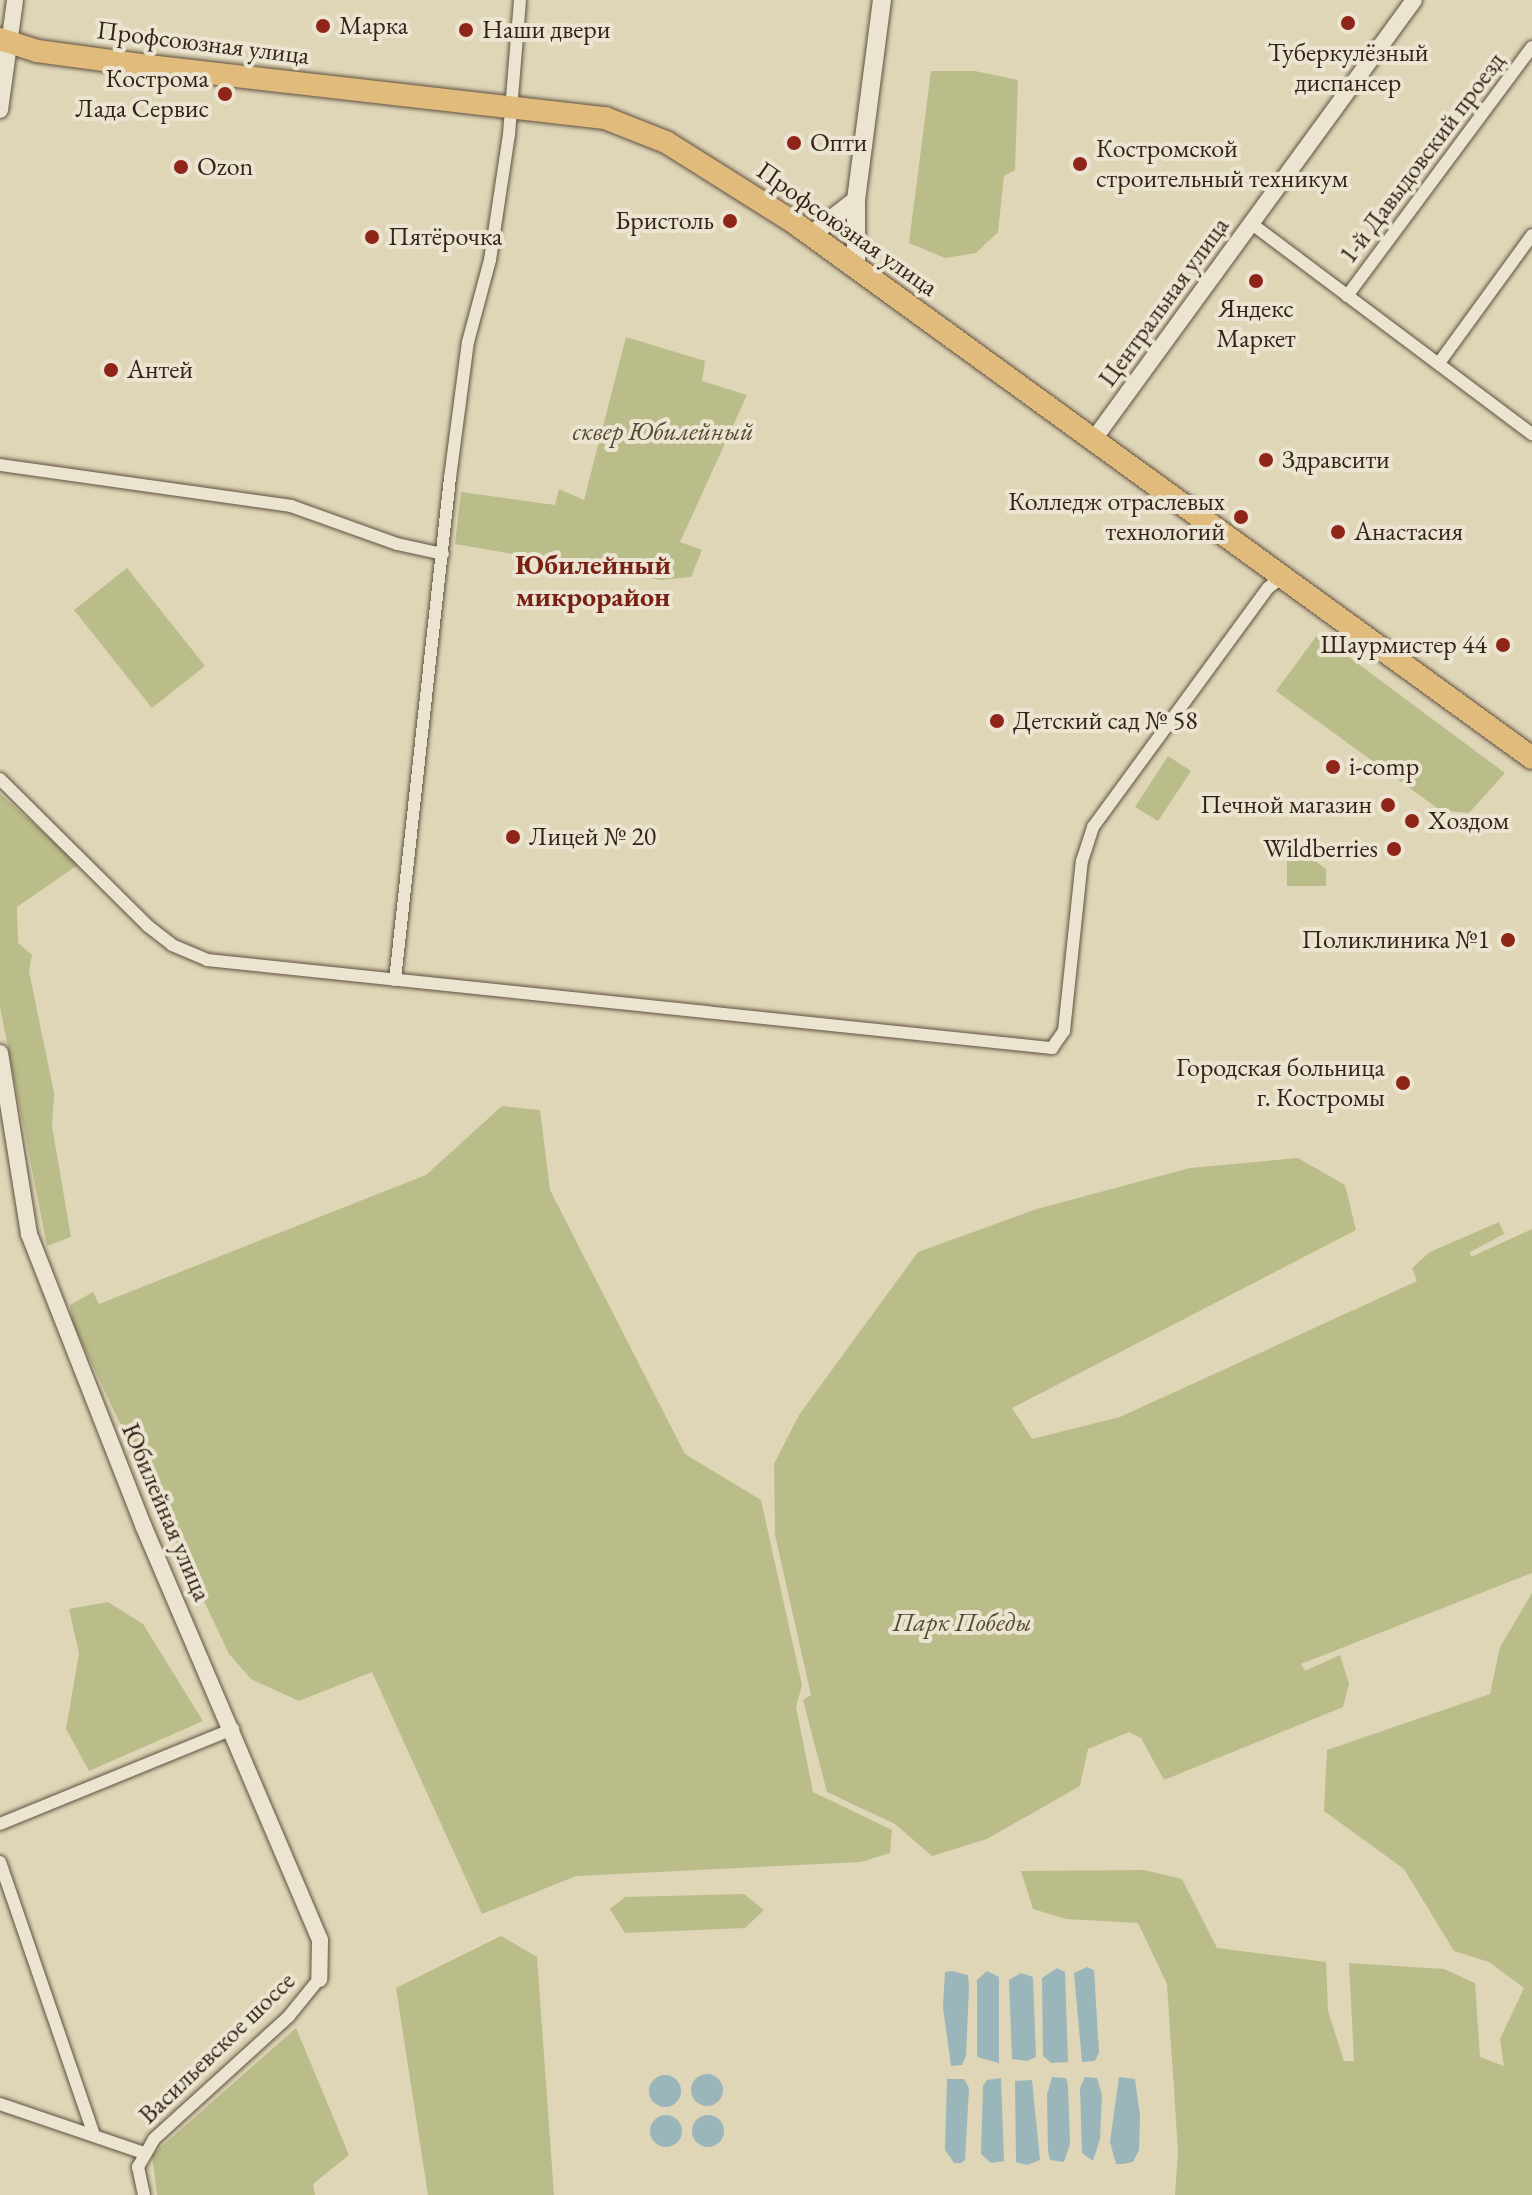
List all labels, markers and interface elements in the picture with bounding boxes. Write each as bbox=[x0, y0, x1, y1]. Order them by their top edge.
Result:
place label: Марка bbox=[339, 10, 408, 42]
marker: Туберкулёзный диспансер bbox=[1337, 12, 1359, 34]
street label: Профсоюзная улица bbox=[95, 14, 311, 72]
place label: Наши двери bbox=[482, 14, 611, 46]
marker: Марка bbox=[314, 17, 332, 35]
marker: Наши двери bbox=[457, 21, 475, 39]
place label: Туберкулёзный диспансер bbox=[1267, 37, 1429, 98]
street label: 1-й Давыдовский проезд bbox=[1332, 46, 1512, 270]
place label: Кострома Лада Сервис bbox=[75, 63, 209, 124]
marker: Кострома Лада Сервис bbox=[216, 85, 234, 103]
place label: Опти bbox=[810, 127, 867, 159]
place label: Костромской строительный техникум bbox=[1096, 133, 1348, 194]
marker: Опти bbox=[785, 134, 803, 152]
place label: Ozon bbox=[197, 151, 253, 183]
street label: Профсоюзная улица bbox=[750, 155, 944, 303]
marker: Костромской строительный техникум bbox=[1071, 155, 1089, 173]
marker: Ozon bbox=[172, 158, 190, 176]
place label: Бристоль bbox=[615, 205, 714, 237]
street label: Центральная улица bbox=[1092, 211, 1236, 393]
marker: Бристоль bbox=[721, 212, 739, 230]
place label: Пятёрочка bbox=[388, 221, 502, 253]
marker: Пятёрочка bbox=[363, 228, 381, 246]
marker: Яндекс Маркет bbox=[1247, 272, 1265, 290]
place label: Яндекс Маркет bbox=[1216, 293, 1296, 354]
place label: Антей bbox=[127, 354, 193, 386]
marker: Антей bbox=[102, 361, 120, 379]
park label: сквер Юбилейный bbox=[572, 416, 754, 448]
place label: Здравсити bbox=[1282, 444, 1390, 476]
marker: Здравсити bbox=[1257, 451, 1275, 469]
place label: Колледж отраслевых технологий bbox=[1008, 486, 1225, 548]
marker: Колледж отраслевых технологий bbox=[1232, 508, 1250, 526]
place label: Анастасия bbox=[1354, 516, 1463, 548]
marker: Анастасия bbox=[1329, 523, 1347, 541]
district label: Юбилейный микрорайон bbox=[515, 547, 671, 613]
place label: Шаурмистер 44 bbox=[1320, 629, 1487, 661]
marker: Шаурмистер 44 bbox=[1494, 636, 1512, 654]
place label: Детский сад № 58 bbox=[1013, 705, 1198, 737]
marker: Детский сад № 58 bbox=[988, 712, 1006, 730]
place label: i-comp bbox=[1349, 751, 1419, 783]
marker: i-comp bbox=[1324, 758, 1342, 776]
place label: Печной магазин bbox=[1200, 789, 1372, 821]
marker: Печной магазин bbox=[1379, 796, 1397, 814]
place label: Хоздом bbox=[1428, 805, 1509, 837]
marker: Хоздом bbox=[1403, 812, 1421, 830]
place label: Лицей № 20 bbox=[529, 821, 656, 853]
marker: Лицей № 20 bbox=[504, 828, 522, 846]
place label: Wildberries bbox=[1263, 833, 1378, 865]
marker: Wildberries bbox=[1385, 840, 1403, 858]
place label: Поликлиника №1 bbox=[1301, 924, 1490, 956]
marker: Поликлиника №1 bbox=[1497, 929, 1519, 951]
place label: Городская больница г. Костромы bbox=[1176, 1052, 1385, 1114]
marker: Городская больница г. Костромы bbox=[1392, 1072, 1414, 1094]
street label: Юбилейная улица bbox=[114, 1418, 218, 1606]
park label: Парк Победы bbox=[893, 1607, 1031, 1639]
street label: Васильевское шоссе bbox=[132, 1966, 302, 2130]

